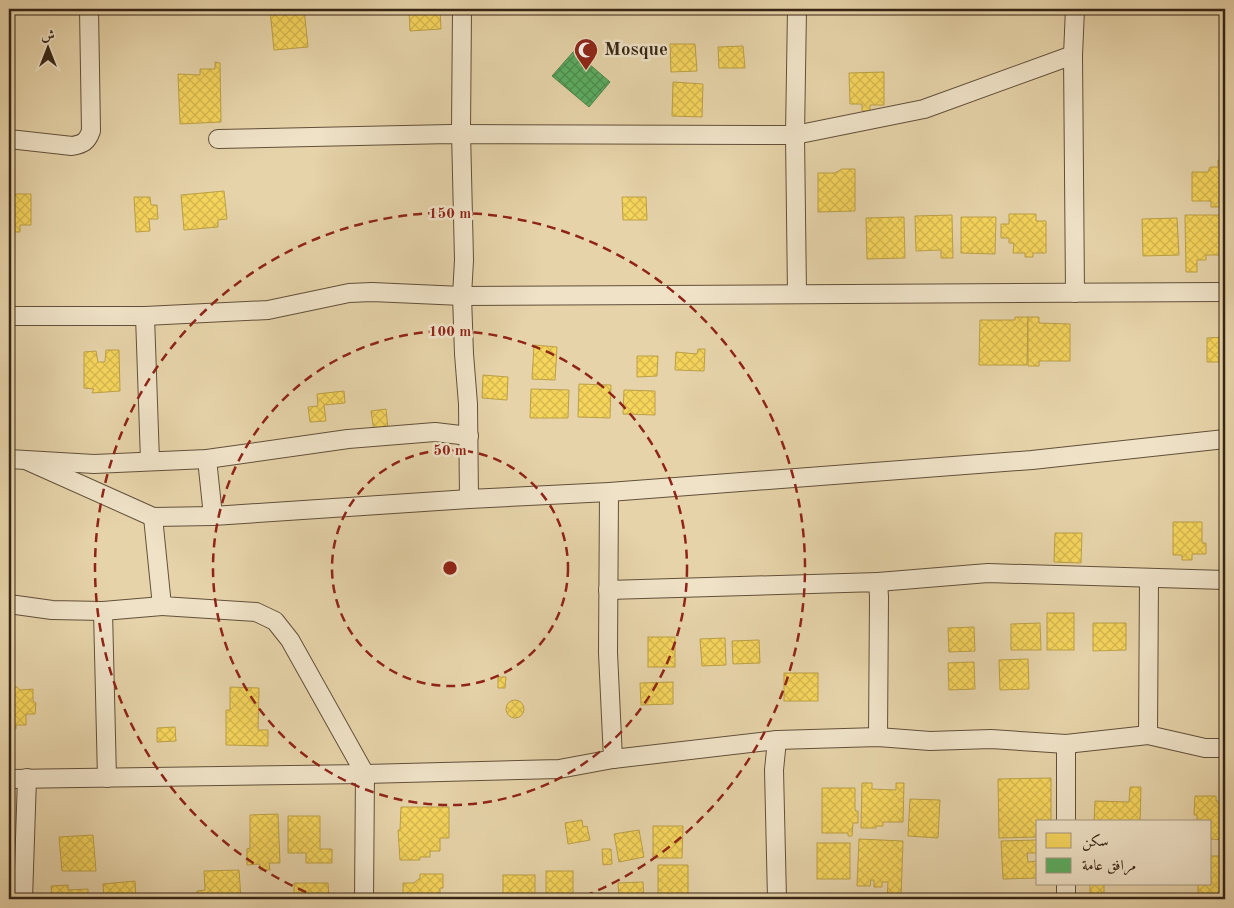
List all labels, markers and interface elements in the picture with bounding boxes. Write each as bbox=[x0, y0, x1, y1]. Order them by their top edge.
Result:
north arrow bbox=[22, 22, 72, 72]
text: ش bbox=[41, 29, 55, 43]
mosque icon: Mosque bbox=[573, 37, 599, 71]
place label: Mosque bbox=[604, 41, 668, 60]
text: 150 m bbox=[429, 207, 471, 222]
text: 100 m bbox=[429, 325, 471, 340]
text: 50 m bbox=[433, 444, 467, 459]
centre of rings bbox=[441, 559, 459, 577]
legend bbox=[1036, 820, 1212, 886]
text: سكن bbox=[1082, 833, 1109, 851]
text: مرافق عامة bbox=[1082, 859, 1136, 876]

